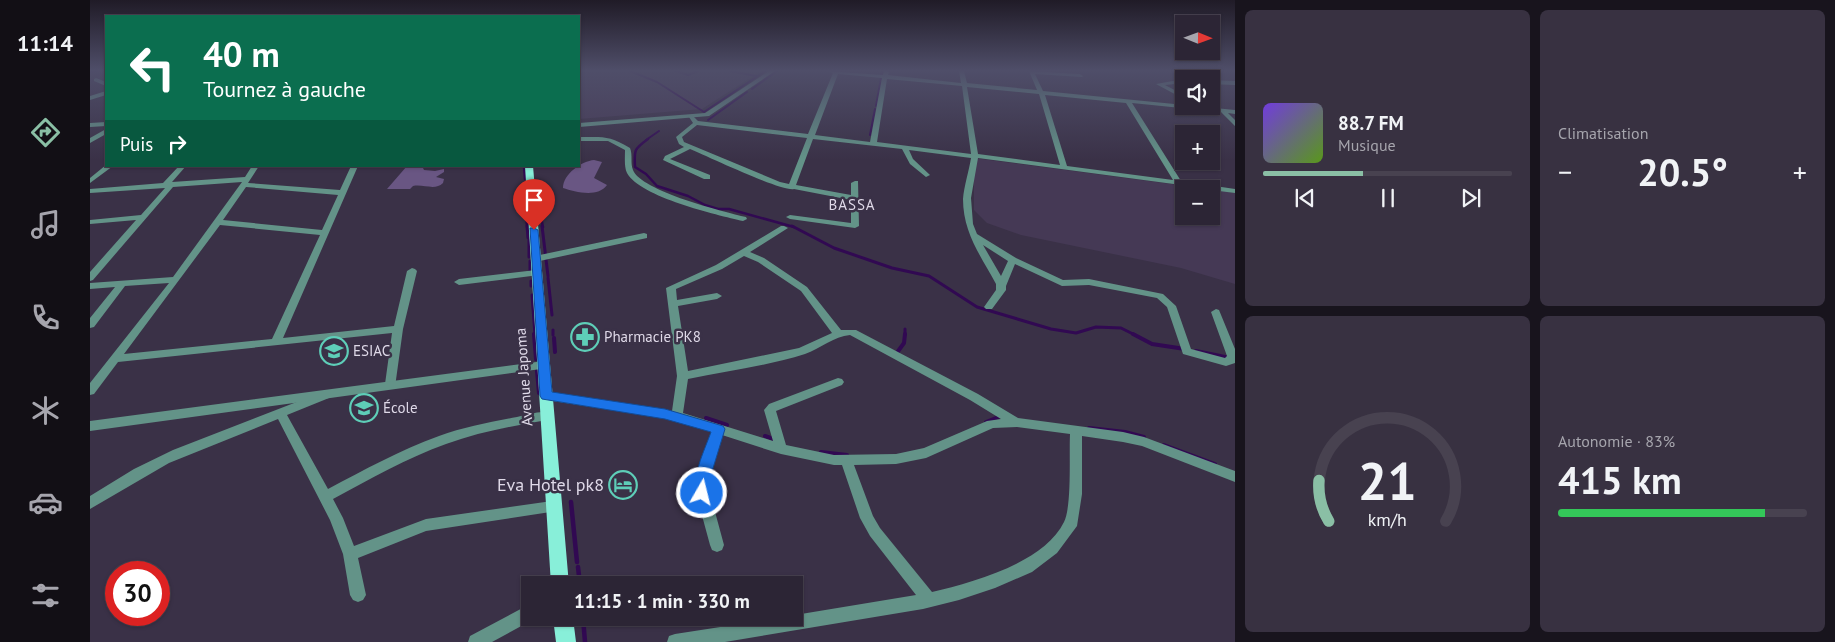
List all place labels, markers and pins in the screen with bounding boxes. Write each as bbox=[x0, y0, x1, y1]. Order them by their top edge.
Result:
pin bbox=[513, 179, 555, 230]
pharmacy icon: Pharmacie PK8 bbox=[570, 322, 600, 352]
place label: Pharmacie PK8 bbox=[604, 327, 701, 346]
school or university icon: ESIAC bbox=[319, 336, 349, 366]
place label: ESIAC bbox=[353, 341, 390, 360]
school or university icon: École bbox=[349, 393, 379, 423]
place label: École bbox=[383, 398, 418, 417]
hotel icon: Eva Hotel pk8 bbox=[608, 470, 638, 500]
place label: Eva Hotel pk8 bbox=[497, 473, 604, 496]

